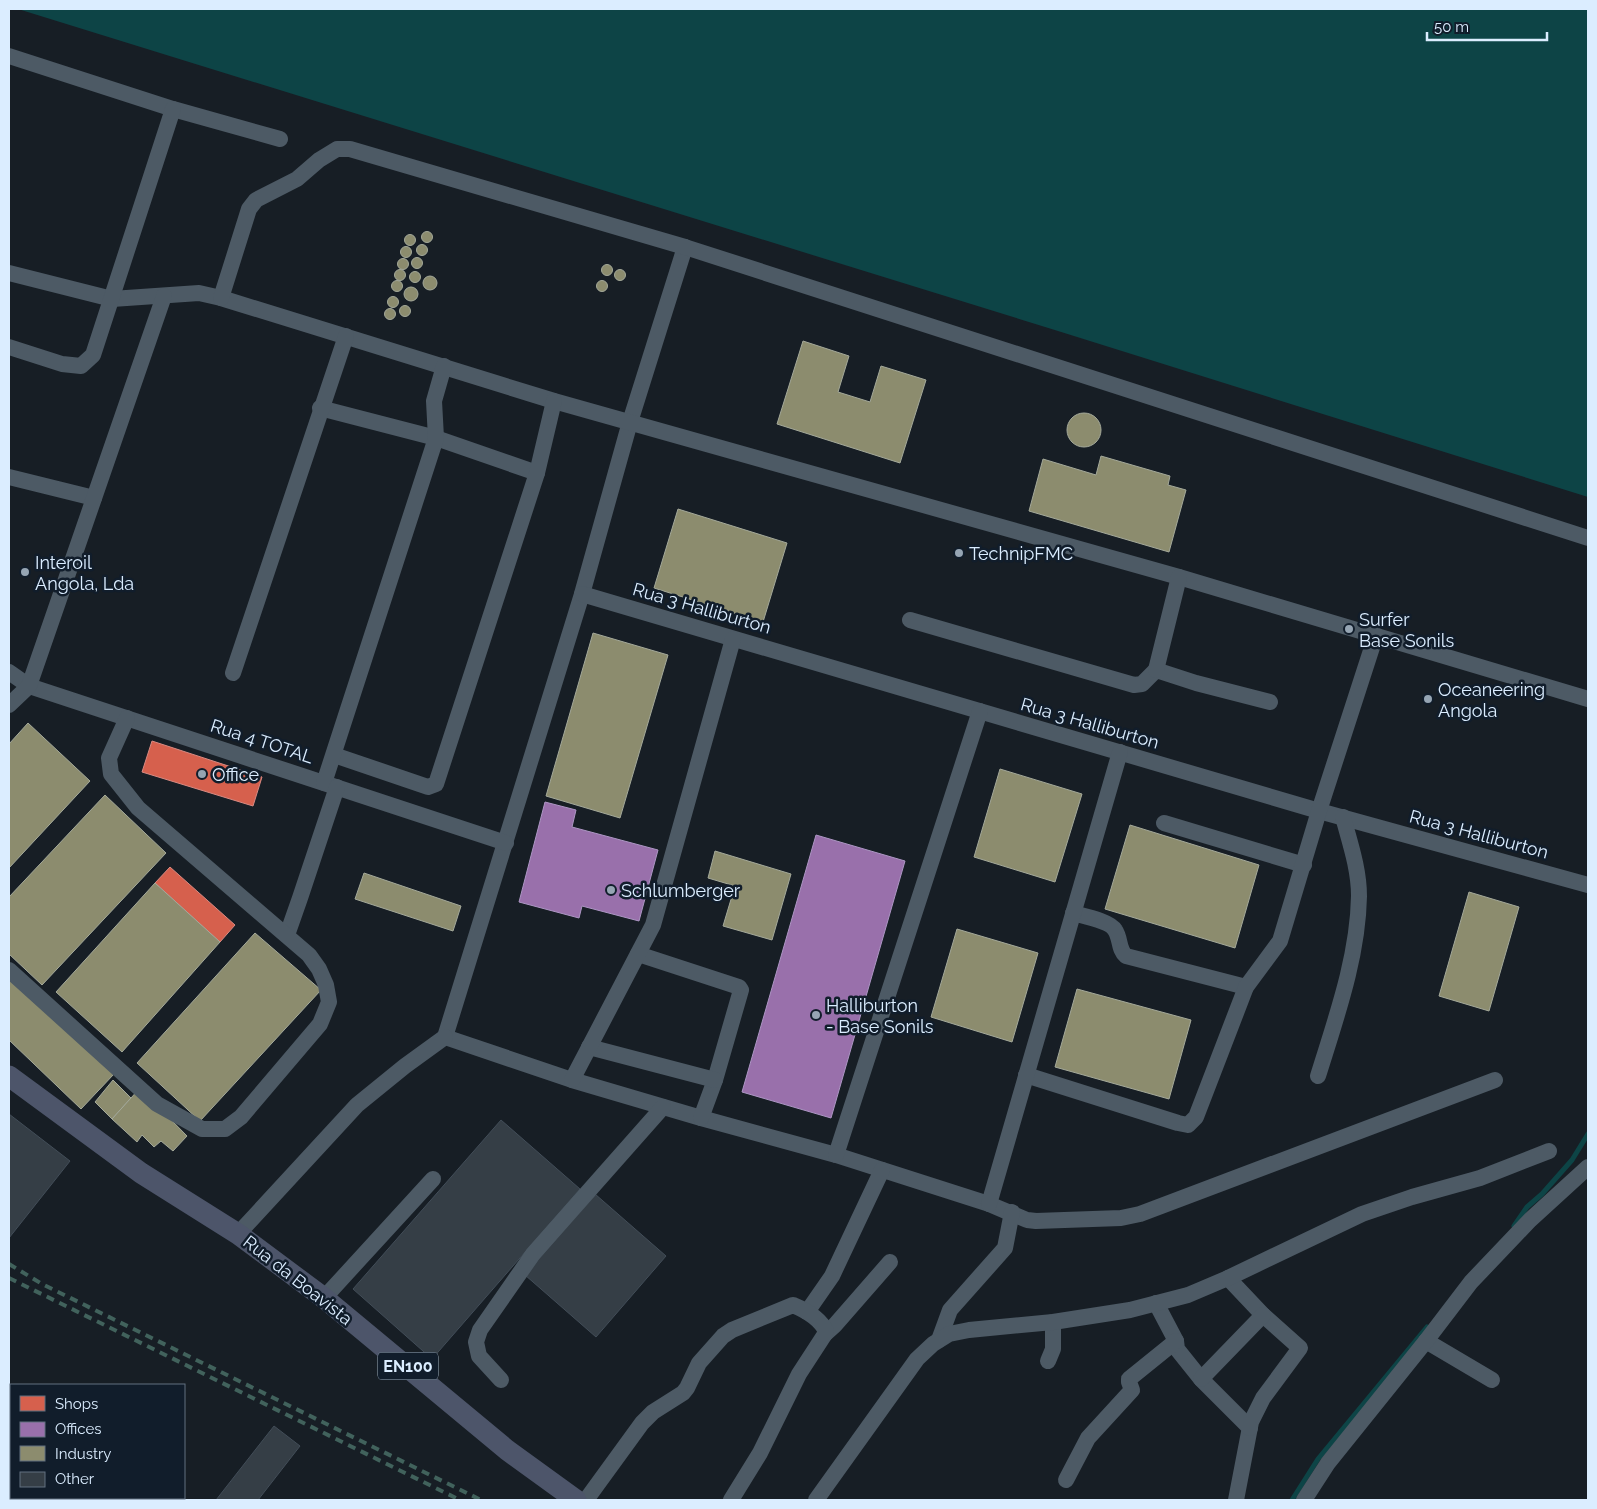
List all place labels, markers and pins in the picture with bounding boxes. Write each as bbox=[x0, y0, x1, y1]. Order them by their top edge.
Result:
place label: TechnipFMC bbox=[969, 543, 1073, 564]
marker: TechnipFMC bbox=[953, 547, 965, 559]
place label: Interoil Angola, Lda bbox=[35, 552, 134, 594]
marker: Interoil Angola, Lda bbox=[19, 566, 31, 578]
place label: Surfer Base Sonils bbox=[1359, 609, 1455, 651]
marker: Surfer Base Sonils bbox=[1343, 623, 1355, 635]
place label: Oceaneering Angola bbox=[1438, 679, 1545, 721]
marker: Oceaneering Angola bbox=[1422, 693, 1434, 705]
place label: Office bbox=[212, 764, 260, 785]
marker: Office bbox=[196, 768, 208, 780]
place label: Schlumberger bbox=[621, 880, 741, 901]
marker: Schlumberger bbox=[605, 884, 617, 896]
place label: Halliburton - Base Sonils bbox=[826, 995, 934, 1037]
marker: Halliburton - Base Sonils bbox=[810, 1009, 822, 1021]

